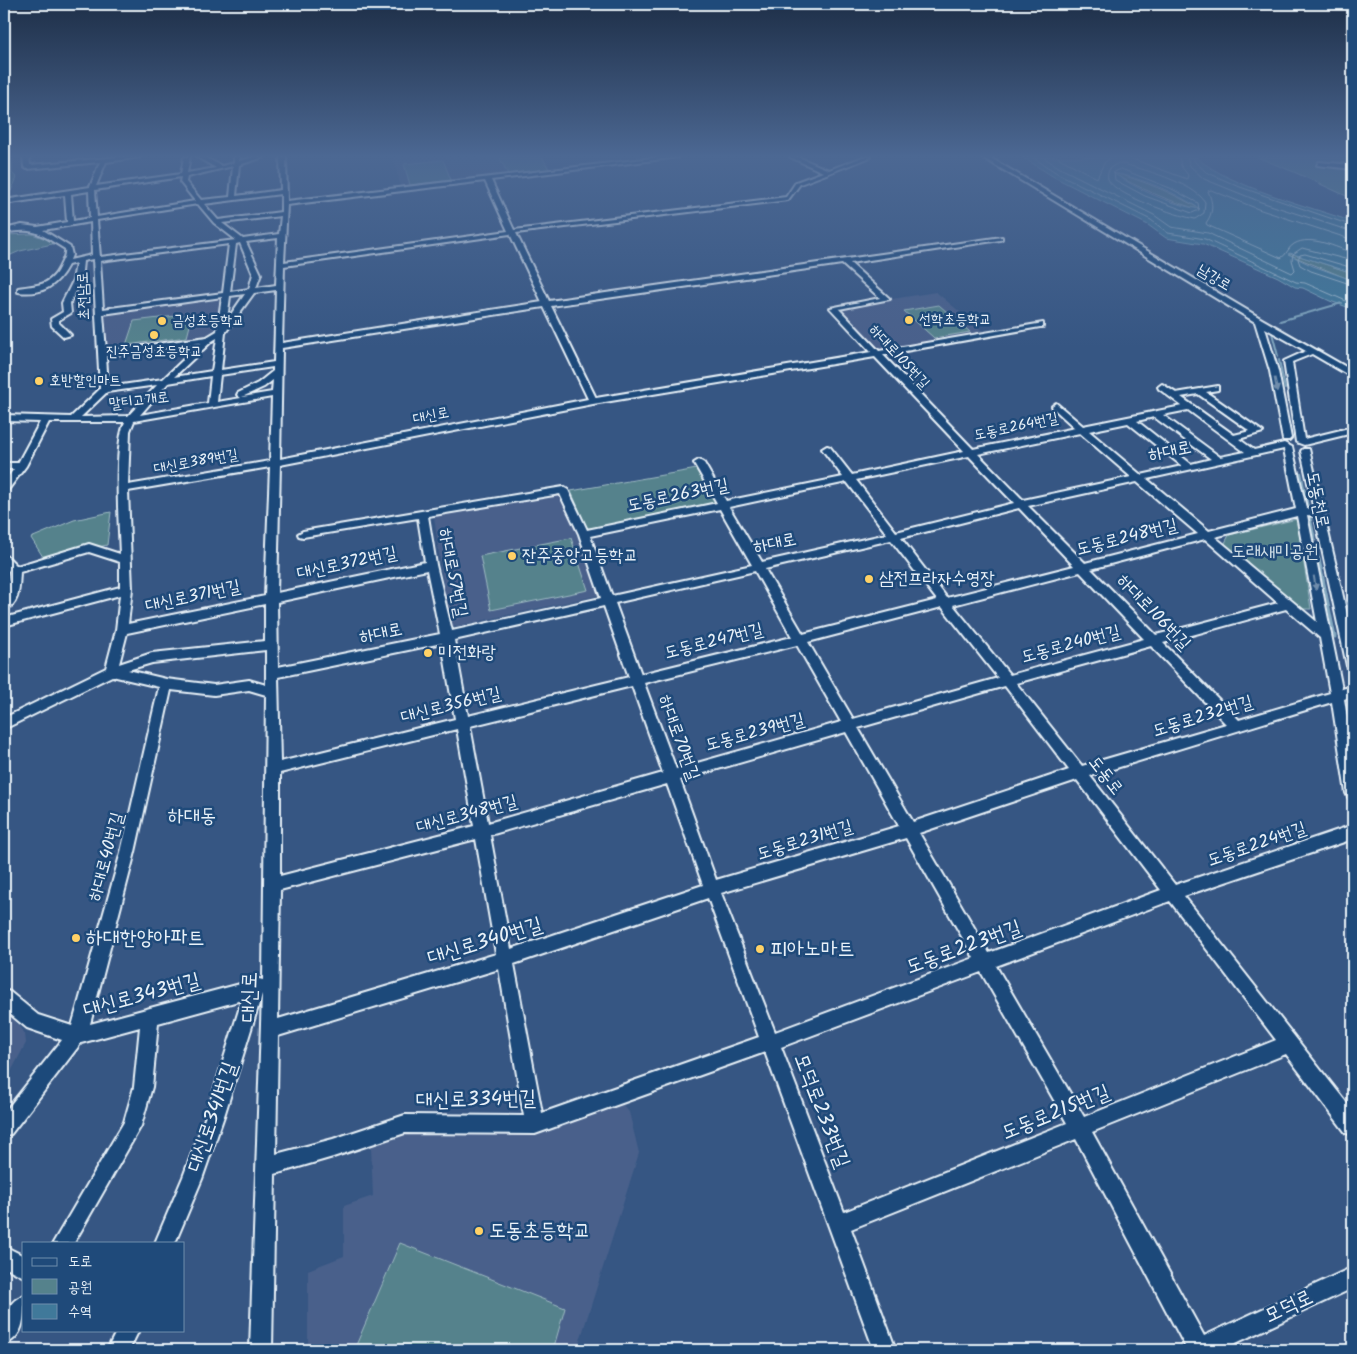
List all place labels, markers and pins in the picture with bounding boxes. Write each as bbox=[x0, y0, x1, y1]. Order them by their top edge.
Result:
place label: 선학초등학교 bbox=[919, 308, 991, 332]
place label: 금성초등학교 bbox=[172, 309, 244, 333]
marker: 선학초등학교 bbox=[903, 314, 915, 326]
marker: 금성초등학교 bbox=[156, 315, 168, 327]
marker: 진주금성초등학교 bbox=[148, 329, 160, 341]
place label: 진주금성초등학교 bbox=[106, 340, 202, 364]
place label: 호반할인마트 bbox=[49, 369, 121, 393]
marker: 호반할인마트 bbox=[33, 375, 45, 387]
place label: 잔주중앙고등학교 bbox=[522, 542, 638, 571]
marker: 잔주중앙고등학교 bbox=[506, 550, 518, 562]
place label: 삼전프라자수영장 bbox=[879, 565, 995, 594]
marker: 삼전프라자수영장 bbox=[863, 573, 875, 585]
place label: 미전화랑 bbox=[438, 639, 496, 668]
marker: 미전화랑 bbox=[422, 647, 434, 659]
place label: 하대한양아파트 bbox=[86, 922, 204, 955]
marker: 하대한양아파트 bbox=[70, 932, 82, 944]
place label: 피아노마트 bbox=[770, 933, 855, 966]
marker: 피아노마트 bbox=[754, 943, 766, 955]
place label: 도동초등학교 bbox=[489, 1215, 590, 1248]
marker: 도동초등학교 bbox=[473, 1225, 485, 1237]

